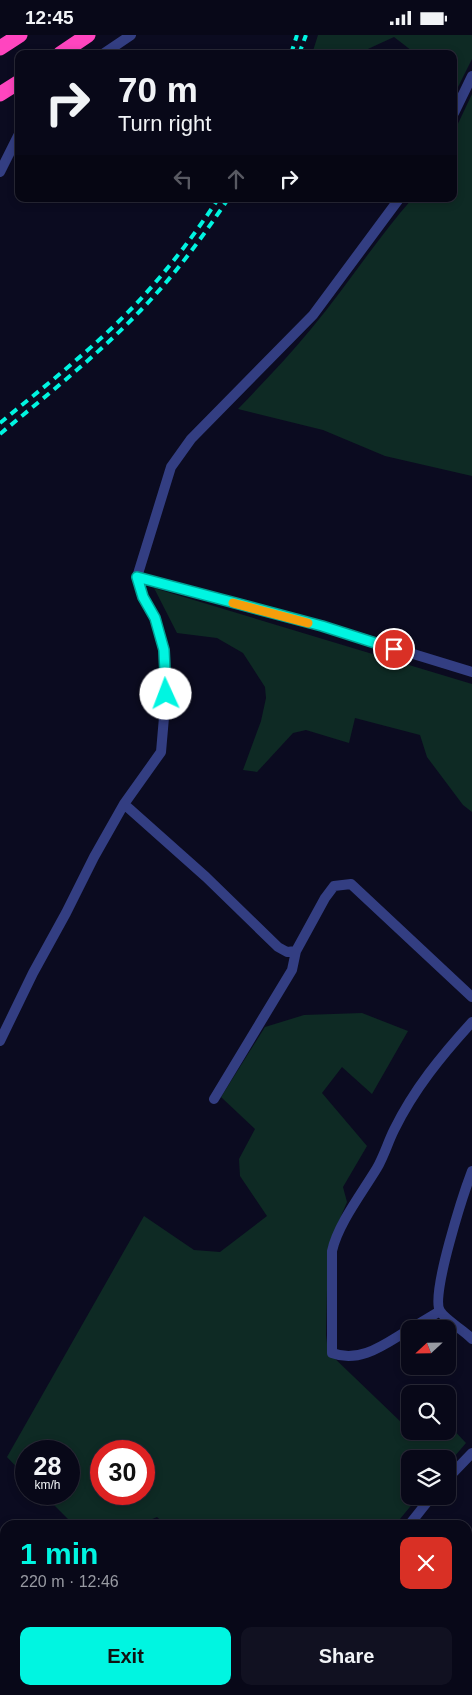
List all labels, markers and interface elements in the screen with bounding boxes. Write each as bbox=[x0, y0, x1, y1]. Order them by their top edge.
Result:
text: 12:45 bbox=[25, 7, 74, 28]
icon: right bbox=[35, 70, 100, 135]
text: 70 m bbox=[118, 70, 198, 109]
text: Turn right bbox=[118, 111, 211, 136]
icon: left bbox=[169, 165, 197, 193]
icon: ahead bbox=[222, 165, 250, 193]
icon: right bbox=[275, 165, 303, 193]
pin bbox=[373, 628, 415, 670]
icon: arrive bbox=[380, 635, 408, 663]
position arrow bbox=[139, 667, 191, 719]
north arrow bbox=[401, 1320, 456, 1375]
map controls bbox=[401, 1320, 456, 1505]
button: search bbox=[401, 1385, 456, 1440]
speed limit sign: 30 bbox=[90, 1440, 155, 1505]
button: layers bbox=[401, 1450, 456, 1505]
text: 28 bbox=[34, 1452, 61, 1480]
text: km/h bbox=[34, 1478, 61, 1492]
text: 1 min bbox=[20, 1537, 98, 1570]
button: close bbox=[400, 1537, 452, 1589]
text: 220 m · 12:46 bbox=[20, 1573, 119, 1590]
button: Exit bbox=[20, 1627, 231, 1685]
button: Share bbox=[241, 1627, 452, 1685]

